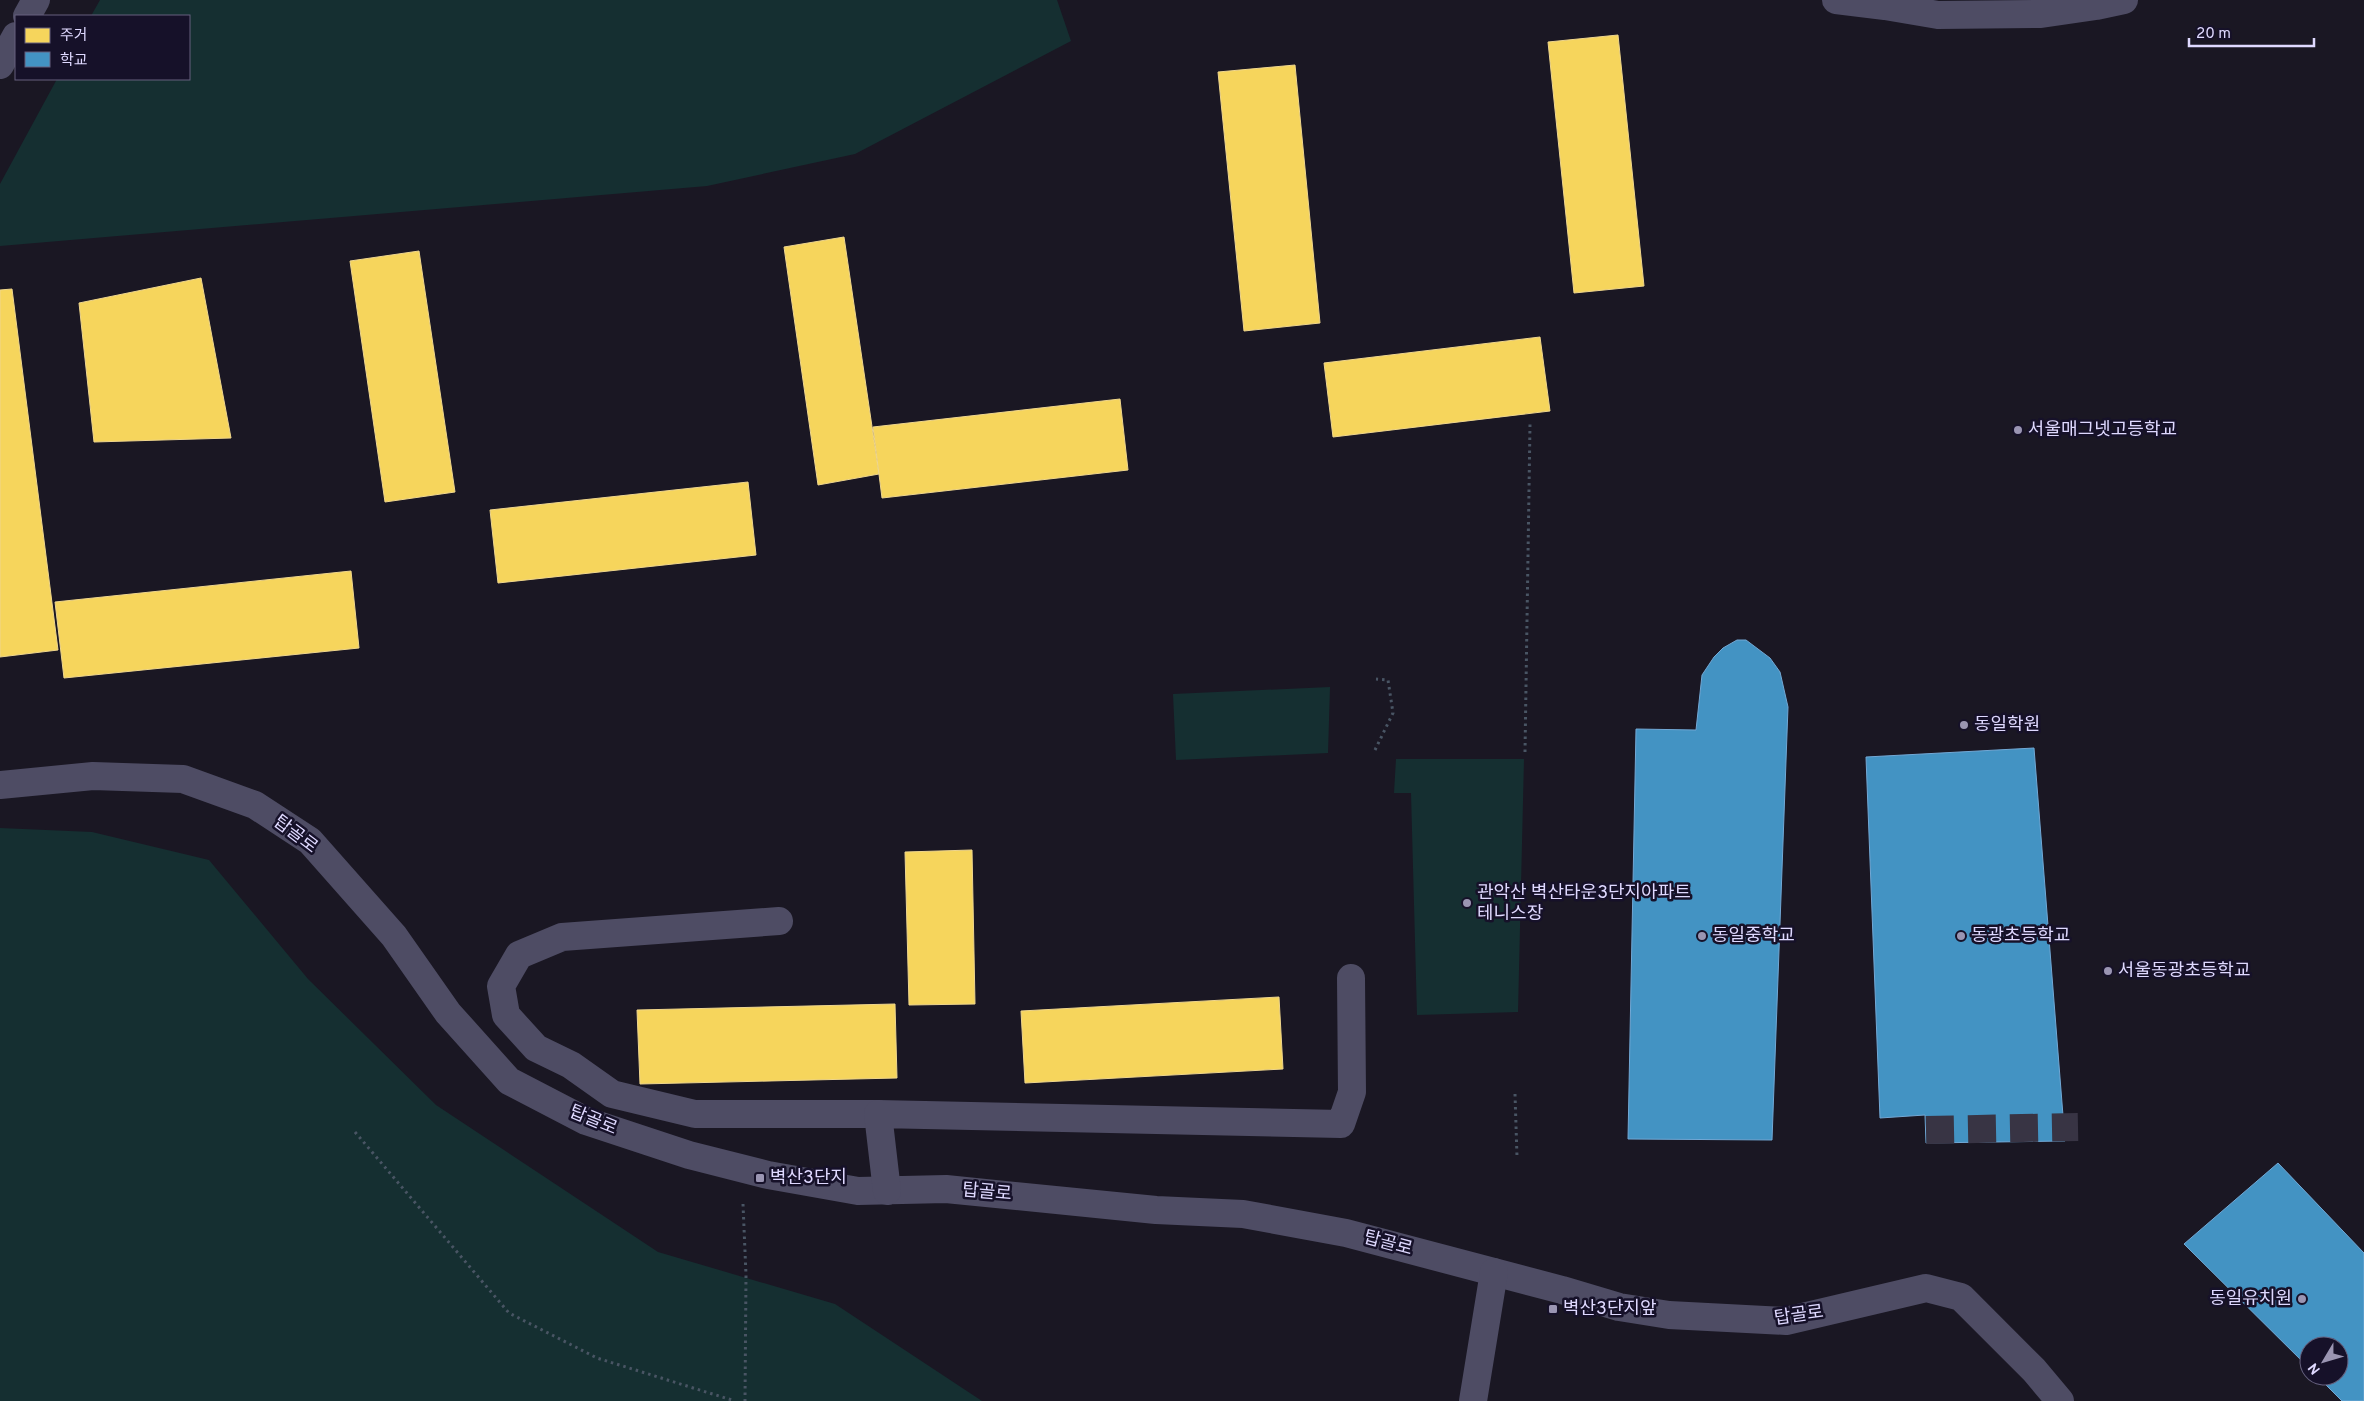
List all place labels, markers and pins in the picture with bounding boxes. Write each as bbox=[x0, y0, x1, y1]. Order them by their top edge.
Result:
place label: 서울매그넷고등학교 bbox=[2028, 419, 2177, 442]
marker: 서울매그넷고등학교 bbox=[2012, 424, 2024, 436]
place label: 동일학원 bbox=[1974, 714, 2040, 737]
marker: 동일학원 bbox=[1958, 719, 1970, 731]
place label: 관악산 벽산타운3단지아파트 테니스장 bbox=[1477, 882, 1691, 926]
marker: 관악산 벽산타운3단지아파트 테니스장 bbox=[1461, 897, 1473, 909]
place label: 동일중학교 bbox=[1712, 925, 1795, 948]
place label: 동광초등학교 bbox=[1971, 925, 2070, 948]
marker: 동일중학교 bbox=[1696, 930, 1708, 942]
marker: 동광초등학교 bbox=[1955, 930, 1967, 942]
place label: 서울동광초등학교 bbox=[2118, 960, 2250, 983]
marker: 서울동광초등학교 bbox=[2102, 965, 2114, 977]
place label: 벽산3단지 bbox=[770, 1167, 847, 1190]
marker: 벽산3단지 bbox=[754, 1172, 766, 1184]
place label: 동일유치원 bbox=[2209, 1288, 2292, 1311]
marker: 동일유치원 bbox=[2296, 1293, 2308, 1305]
place label: 벽산3단지앞 bbox=[1563, 1298, 1657, 1321]
marker: 벽산3단지앞 bbox=[1547, 1303, 1559, 1315]

